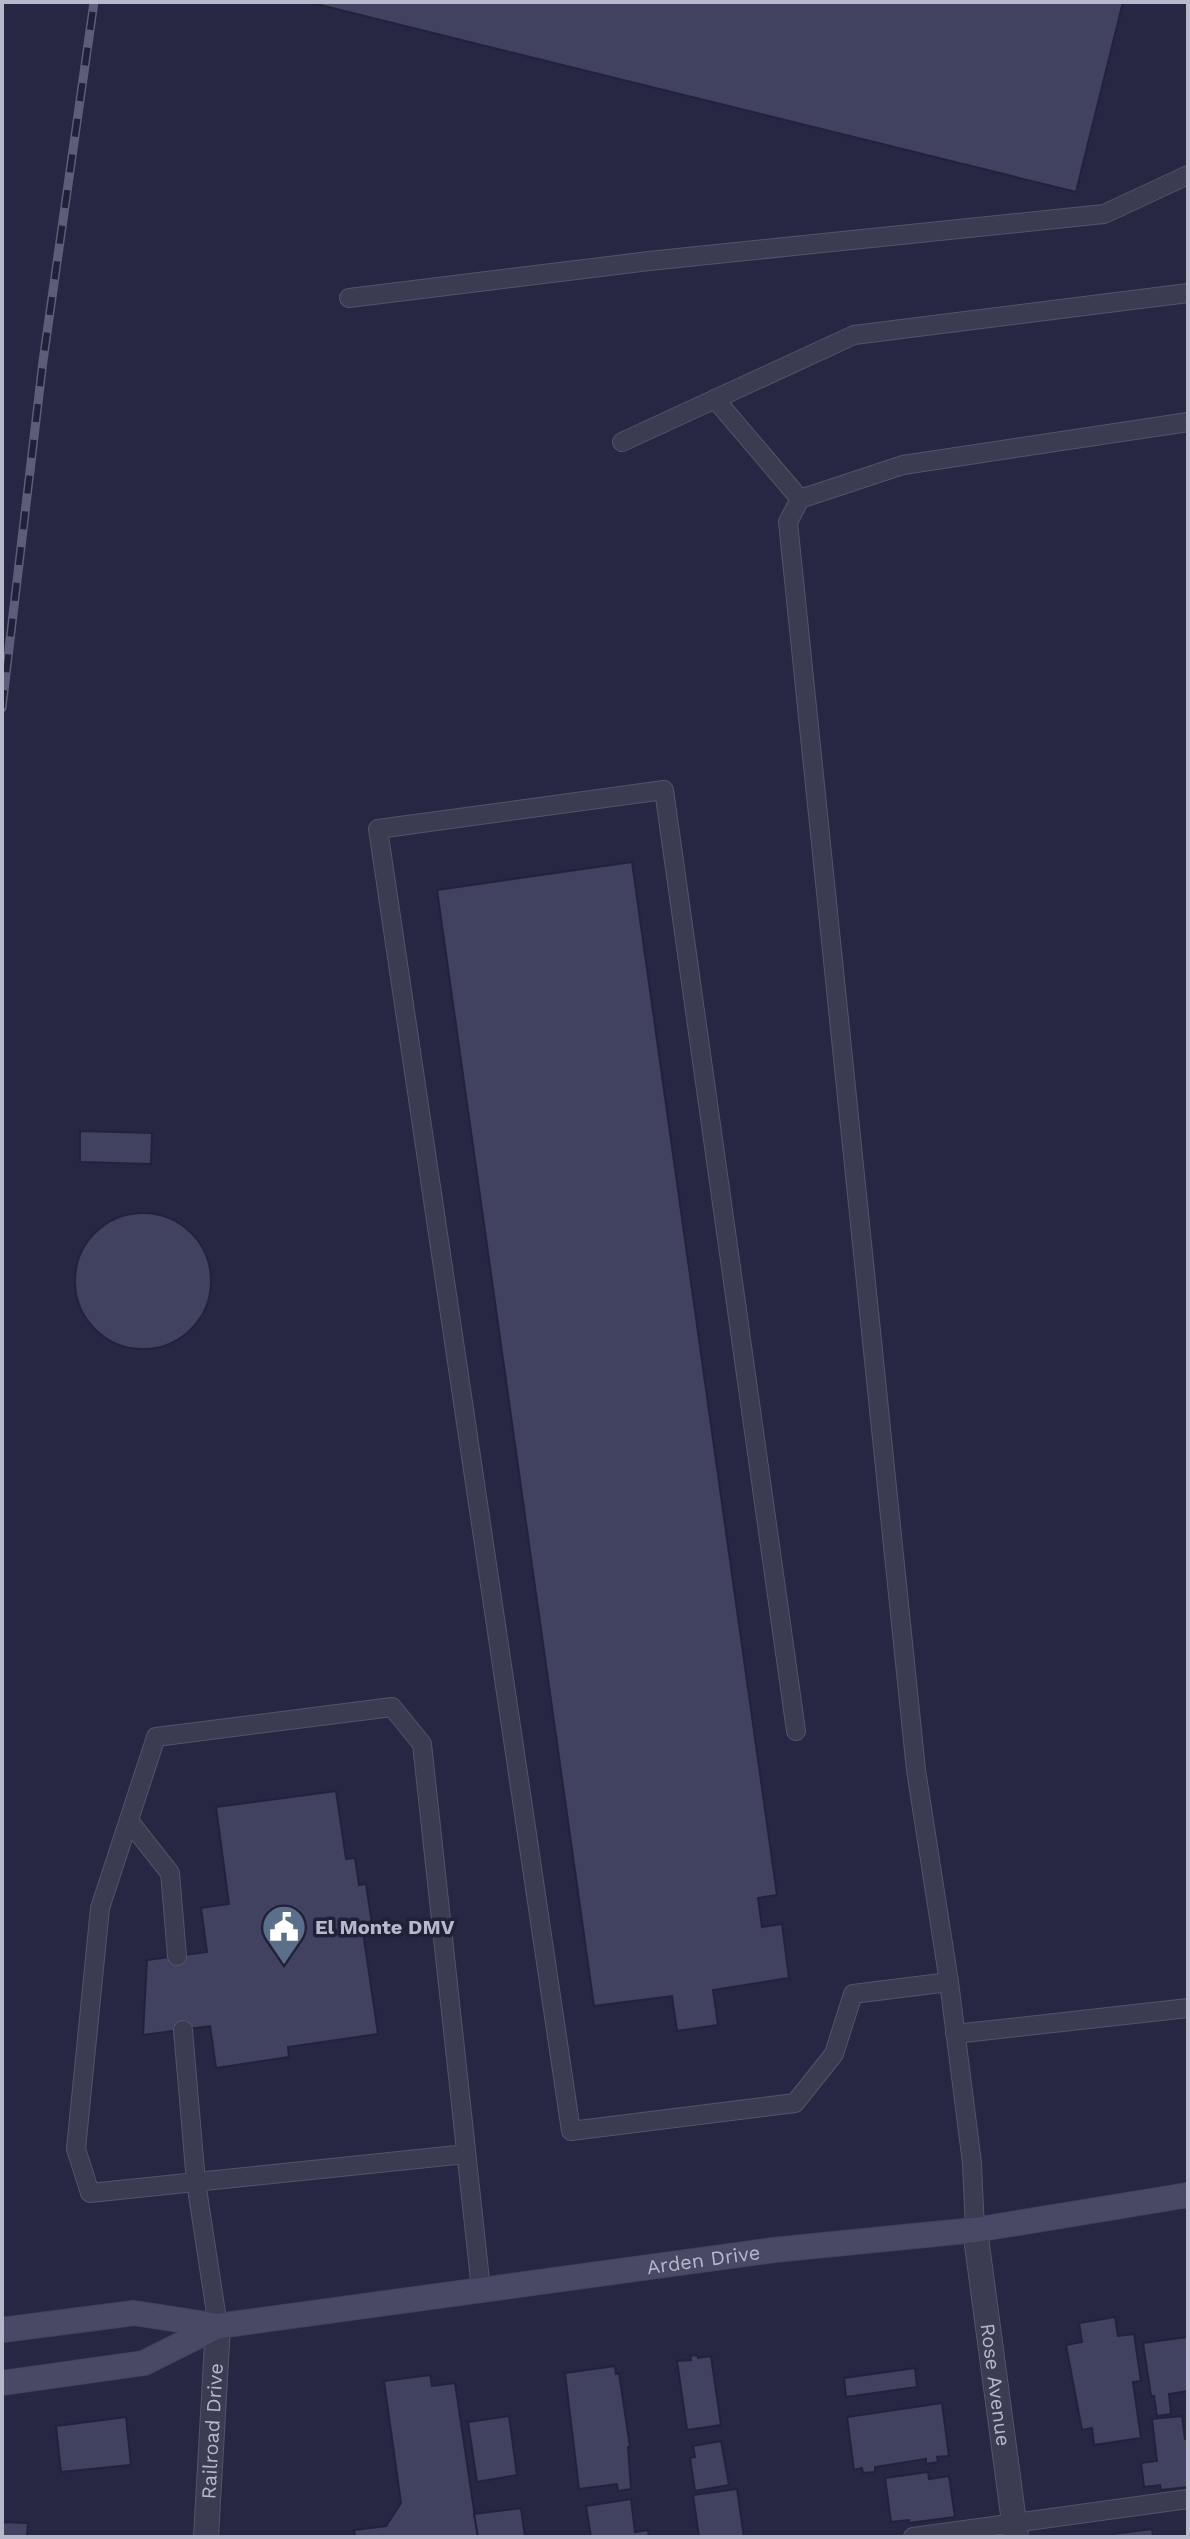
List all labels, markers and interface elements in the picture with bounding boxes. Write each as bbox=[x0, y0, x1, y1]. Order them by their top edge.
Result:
public building icon: El Monte DMV bbox=[260, 1903, 308, 1966]
place label: El Monte DMV bbox=[315, 1915, 455, 1939]
street label: Arden Drive bbox=[645, 2240, 762, 2279]
street label: Rose Avenue bbox=[976, 2322, 1016, 2448]
street label: Railroad Drive bbox=[196, 2362, 228, 2500]

